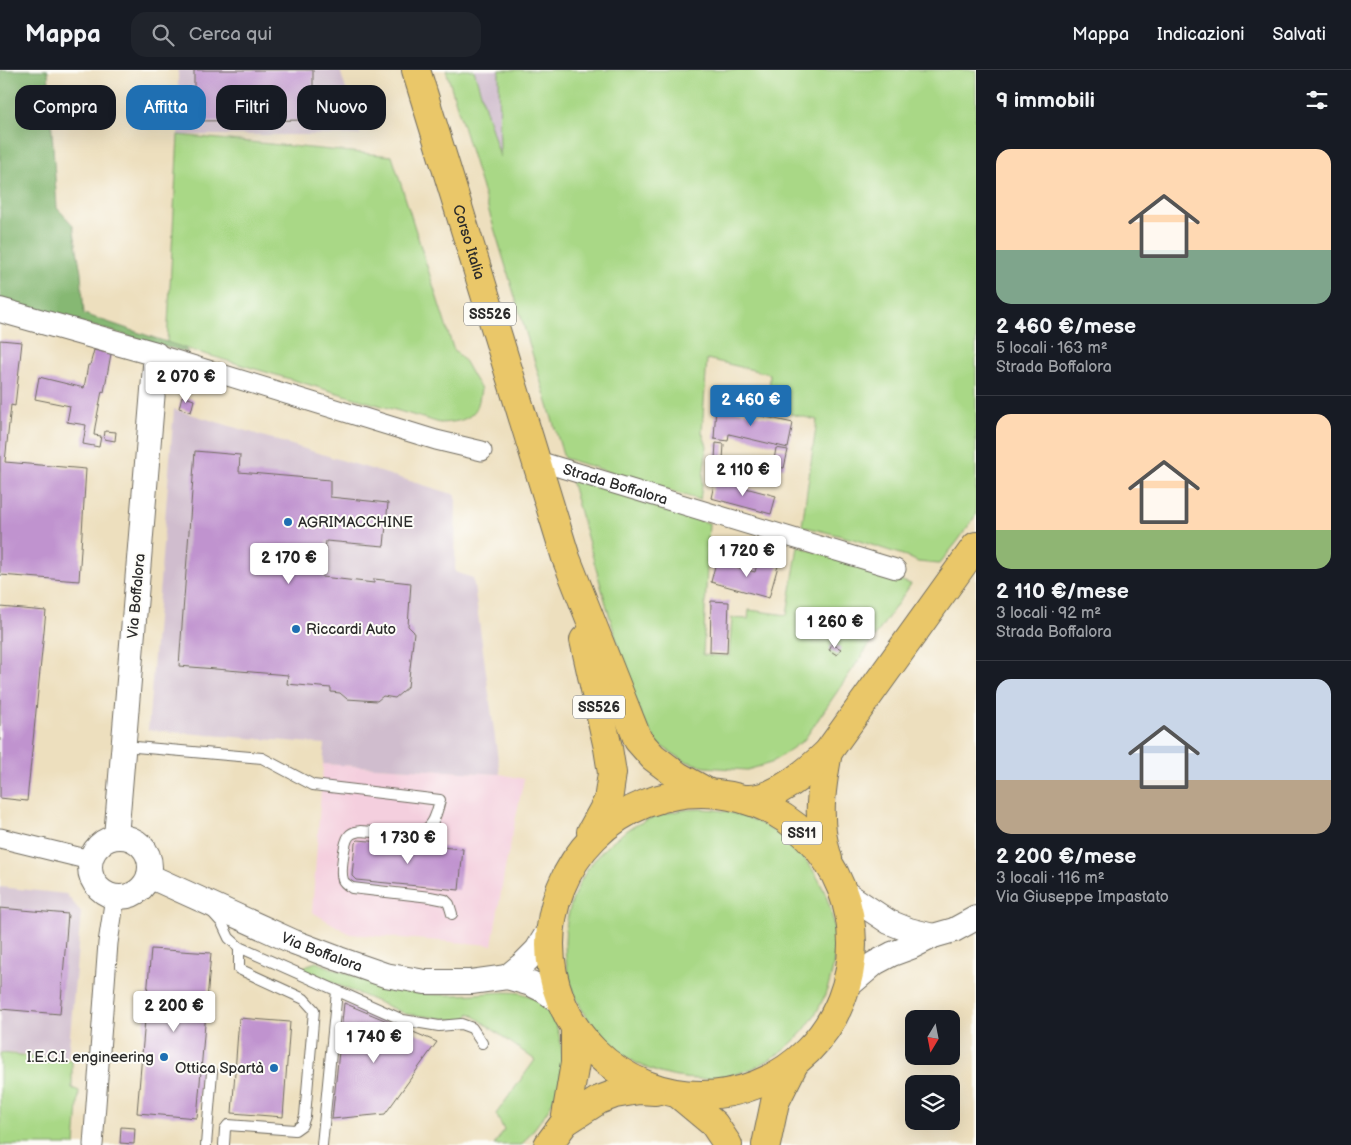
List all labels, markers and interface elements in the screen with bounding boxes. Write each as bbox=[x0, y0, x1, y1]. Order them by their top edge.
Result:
search box bbox=[131, 12, 481, 57]
text: Mappa bbox=[25, 20, 101, 49]
icon: search bbox=[149, 21, 177, 49]
text: Cerca qui bbox=[189, 23, 272, 46]
text: Mappa bbox=[1072, 24, 1129, 45]
text: Indicazioni bbox=[1157, 24, 1245, 45]
text: Salvati bbox=[1273, 24, 1326, 45]
chip: Compra bbox=[15, 85, 116, 130]
chip: Affitta bbox=[126, 85, 206, 130]
chip: Filtri bbox=[216, 85, 287, 130]
chip: Nuovo bbox=[297, 85, 386, 130]
icon: filters bbox=[1303, 86, 1331, 114]
text: 9 immobili bbox=[996, 88, 1095, 113]
icon: home bbox=[1119, 181, 1209, 271]
street label: Corso Italia bbox=[448, 202, 489, 282]
road number: SS526 bbox=[464, 302, 516, 325]
text: 2 460 €/mese bbox=[996, 314, 1136, 339]
text: 5 locali · 163 m² bbox=[996, 339, 1108, 358]
text: Strada Boffalora bbox=[996, 358, 1112, 377]
pin: 2 070 € bbox=[140, 362, 232, 404]
text: 2 070 € bbox=[156, 368, 216, 387]
pin: 2 460 € bbox=[705, 384, 797, 427]
text: 2 460 € bbox=[721, 391, 781, 410]
icon: home bbox=[1119, 447, 1209, 537]
pin: 2 110 € bbox=[697, 454, 789, 497]
street label: Strada Boffalora bbox=[560, 460, 670, 510]
text: 2 110 € bbox=[716, 461, 770, 480]
place label: AGRIMACCHINE bbox=[298, 513, 413, 532]
marker: AGRIMACCHINE bbox=[282, 516, 294, 528]
pin: 1 720 € bbox=[701, 536, 793, 578]
pin: 2 170 € bbox=[243, 542, 335, 585]
text: 1 720 € bbox=[719, 542, 775, 561]
text: 2 170 € bbox=[261, 549, 317, 568]
street label: Via Boffalora bbox=[123, 553, 150, 639]
text: 2 110 €/mese bbox=[996, 579, 1129, 604]
text: 3 locali · 92 m² bbox=[996, 604, 1101, 623]
pin: 1 260 € bbox=[789, 606, 881, 649]
text: 1 260 € bbox=[807, 613, 863, 632]
place label: Riccardi Auto bbox=[306, 620, 396, 639]
marker: Riccardi Auto bbox=[290, 623, 302, 635]
text: Strada Boffalora bbox=[996, 623, 1112, 642]
road number: SS526 bbox=[573, 696, 625, 719]
icon: home bbox=[1119, 712, 1209, 802]
road number: SS11 bbox=[782, 821, 822, 844]
pin: 1 730 € bbox=[362, 822, 454, 865]
text: 1 730 € bbox=[380, 829, 436, 848]
text: 2 200 €/mese bbox=[996, 844, 1136, 869]
text: 3 locali · 116 m² bbox=[996, 869, 1105, 888]
text: Via Giuseppe Impastato bbox=[996, 888, 1169, 907]
street label: Via Boffalora bbox=[278, 928, 365, 976]
pin: 2 200 € bbox=[128, 990, 220, 1033]
text: 2 200 € bbox=[144, 997, 204, 1016]
north arrow bbox=[905, 1010, 960, 1065]
map controls bbox=[905, 1010, 960, 1130]
pin: 1 740 € bbox=[328, 1022, 420, 1064]
text: 1 740 € bbox=[346, 1028, 402, 1047]
place label: I.E.C.I. engineering bbox=[27, 1048, 154, 1067]
marker: I.E.C.I. engineering bbox=[158, 1051, 170, 1063]
place label: Ottica Spartà bbox=[175, 1059, 264, 1078]
marker: Ottica Spartà bbox=[268, 1062, 280, 1074]
button: layers bbox=[905, 1075, 960, 1130]

